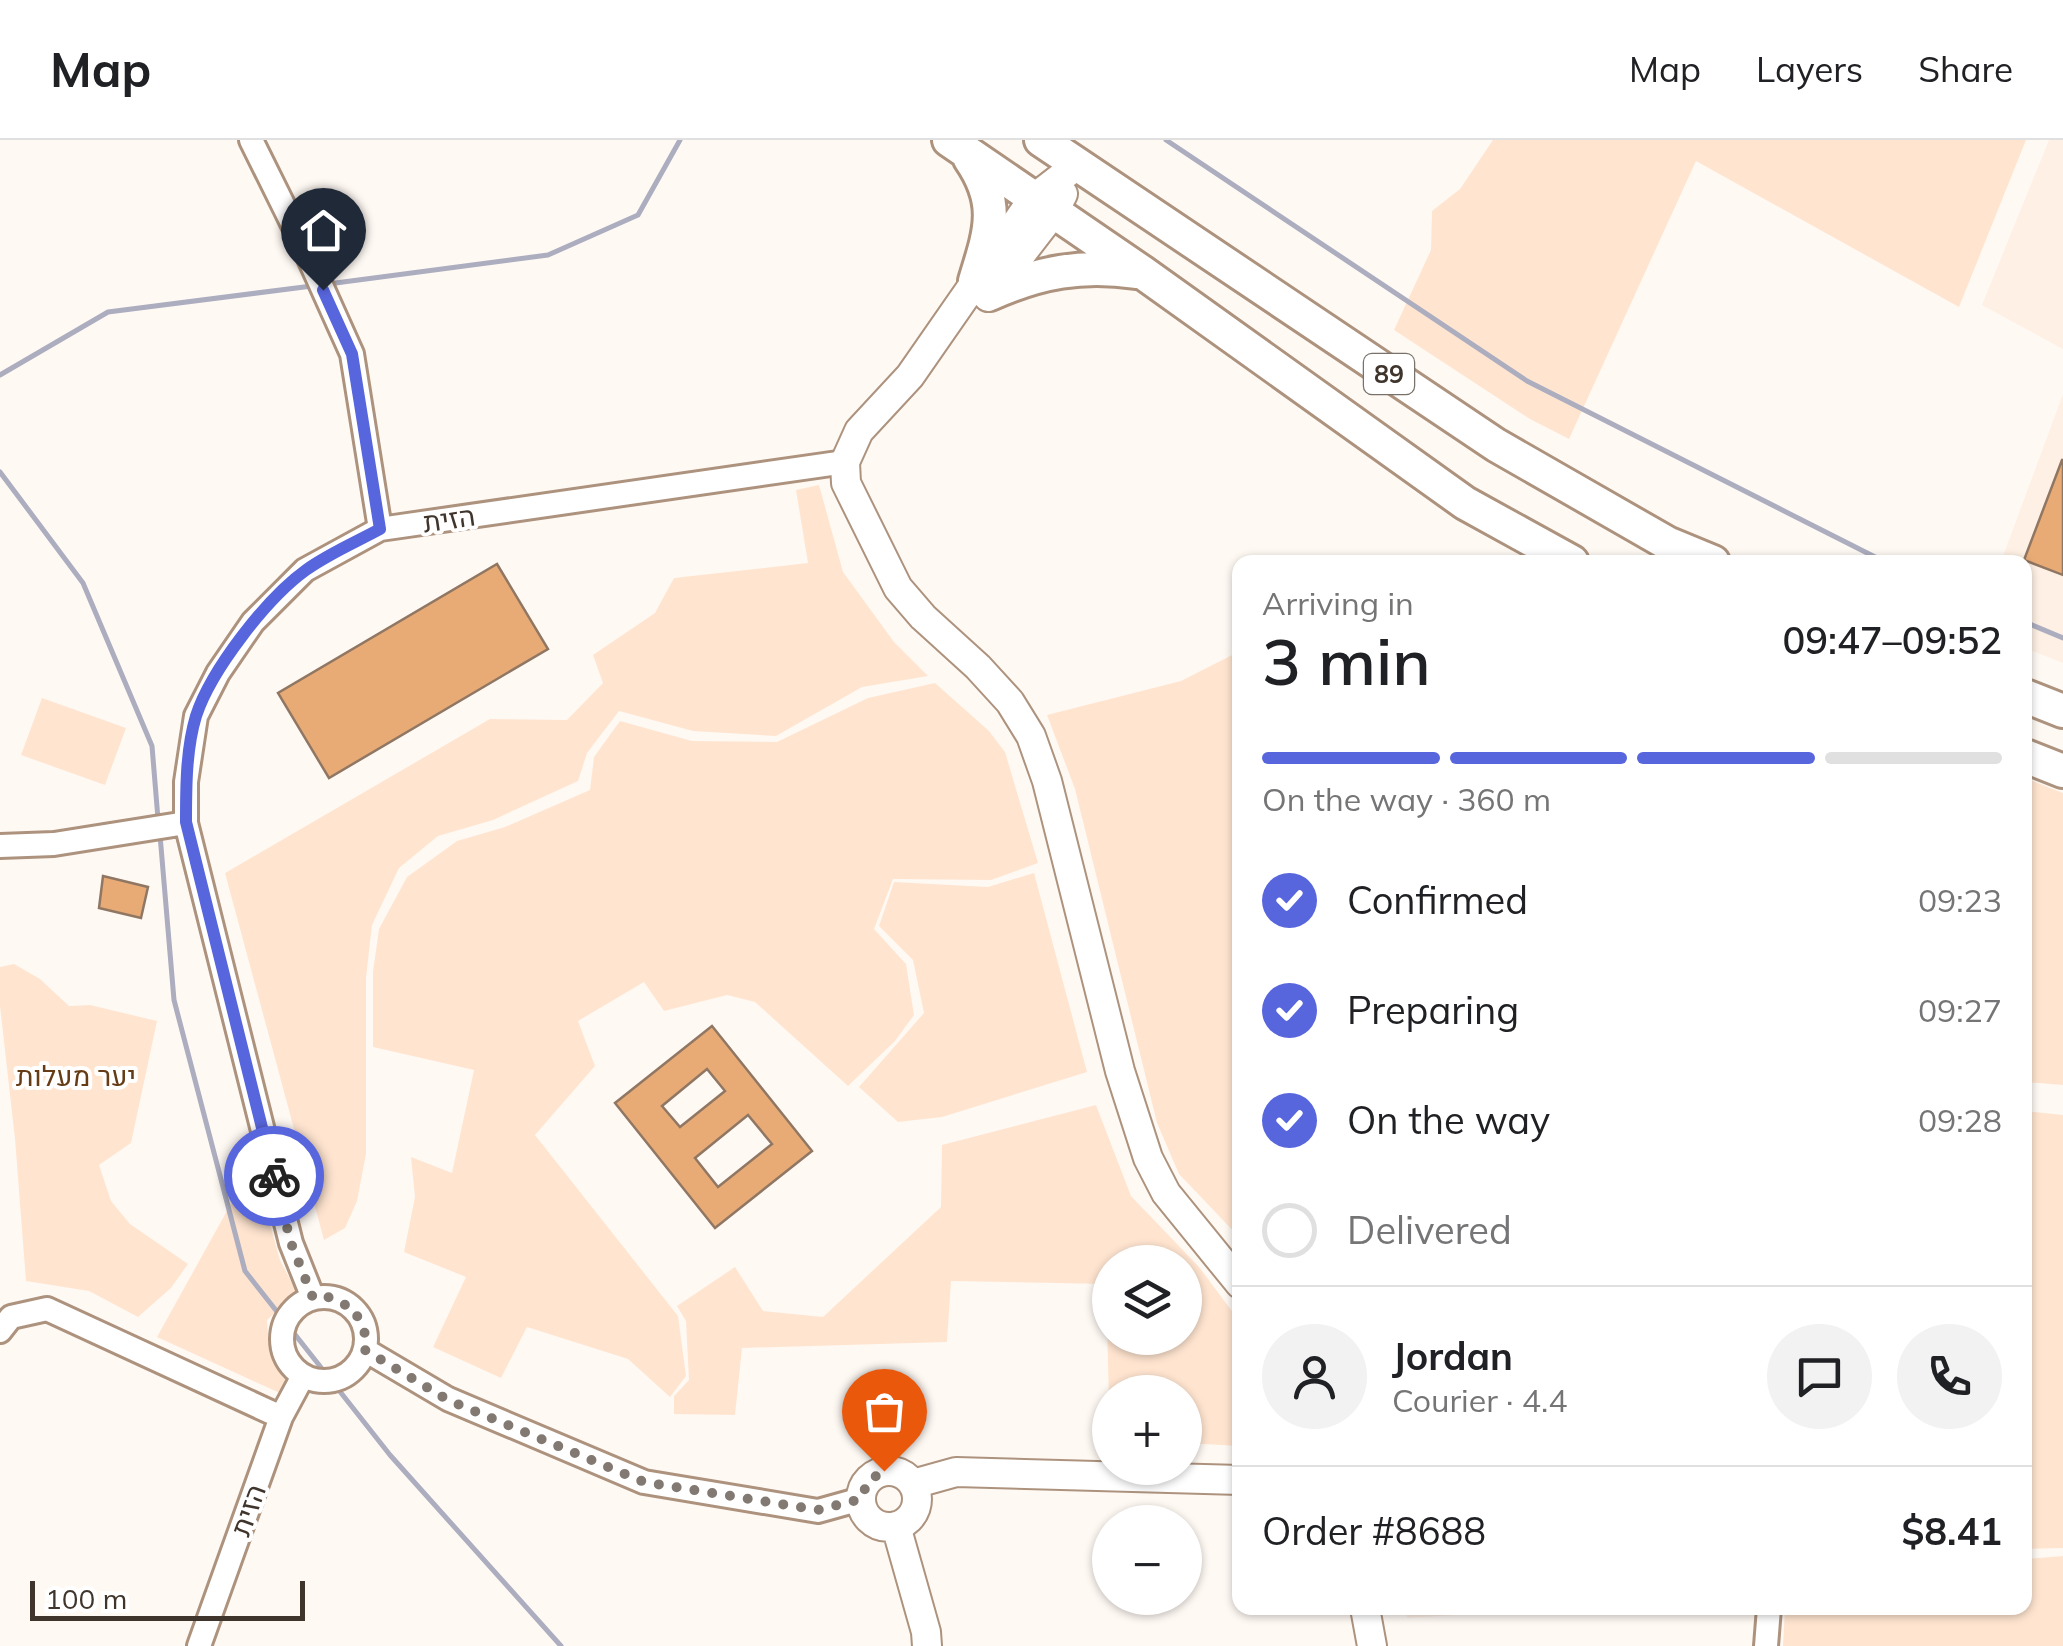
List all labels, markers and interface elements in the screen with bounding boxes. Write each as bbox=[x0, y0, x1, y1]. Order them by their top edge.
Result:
text: Map bbox=[50, 39, 151, 99]
text: Map bbox=[1629, 47, 1701, 91]
text: Layers bbox=[1756, 47, 1863, 91]
text: Share bbox=[1918, 47, 2013, 91]
pin bbox=[281, 188, 366, 291]
icon: home bbox=[296, 203, 351, 258]
road number: 89 bbox=[1364, 354, 1414, 394]
street label: הזית bbox=[421, 498, 477, 539]
text: Arriving in bbox=[1262, 583, 1414, 623]
text: 09:47–09:52 bbox=[1782, 616, 2002, 664]
text: 3 min bbox=[1262, 620, 1431, 701]
text: On the way · 360 m bbox=[1262, 779, 1551, 819]
icon: check bbox=[1262, 873, 1317, 928]
text: Confirmed bbox=[1347, 876, 1528, 924]
text: 09:23 bbox=[1918, 880, 2002, 920]
icon: check bbox=[1262, 983, 1317, 1038]
text: Preparing bbox=[1347, 986, 1519, 1034]
text: 09:27 bbox=[1918, 990, 2002, 1030]
park label: יער מעלות bbox=[16, 1058, 136, 1093]
icon: check bbox=[1262, 1093, 1317, 1148]
text: On the way bbox=[1347, 1096, 1550, 1144]
text: 09:28 bbox=[1918, 1100, 2002, 1140]
courier bbox=[224, 1126, 324, 1226]
icon: bike bbox=[247, 1149, 302, 1204]
text: Delivered bbox=[1347, 1206, 1512, 1254]
map controls bbox=[1092, 1245, 1202, 1615]
button: layers bbox=[1092, 1245, 1202, 1355]
button: person bbox=[1262, 1324, 1367, 1429]
button: chat bbox=[1767, 1324, 1872, 1429]
button: phone bbox=[1897, 1324, 2002, 1429]
text: Jordan bbox=[1392, 1332, 1513, 1380]
pin bbox=[842, 1369, 927, 1472]
button: + bbox=[1092, 1375, 1202, 1485]
text: Courier · 4.4 bbox=[1392, 1380, 1568, 1420]
icon: bag bbox=[857, 1384, 912, 1439]
street label: הזית bbox=[222, 1479, 273, 1540]
button: − bbox=[1092, 1505, 1202, 1615]
text: Order #8688 bbox=[1262, 1507, 1486, 1555]
text: $8.41 bbox=[1901, 1507, 2002, 1555]
scale bar bbox=[30, 1576, 305, 1620]
text: 100 m bbox=[45, 1581, 127, 1616]

